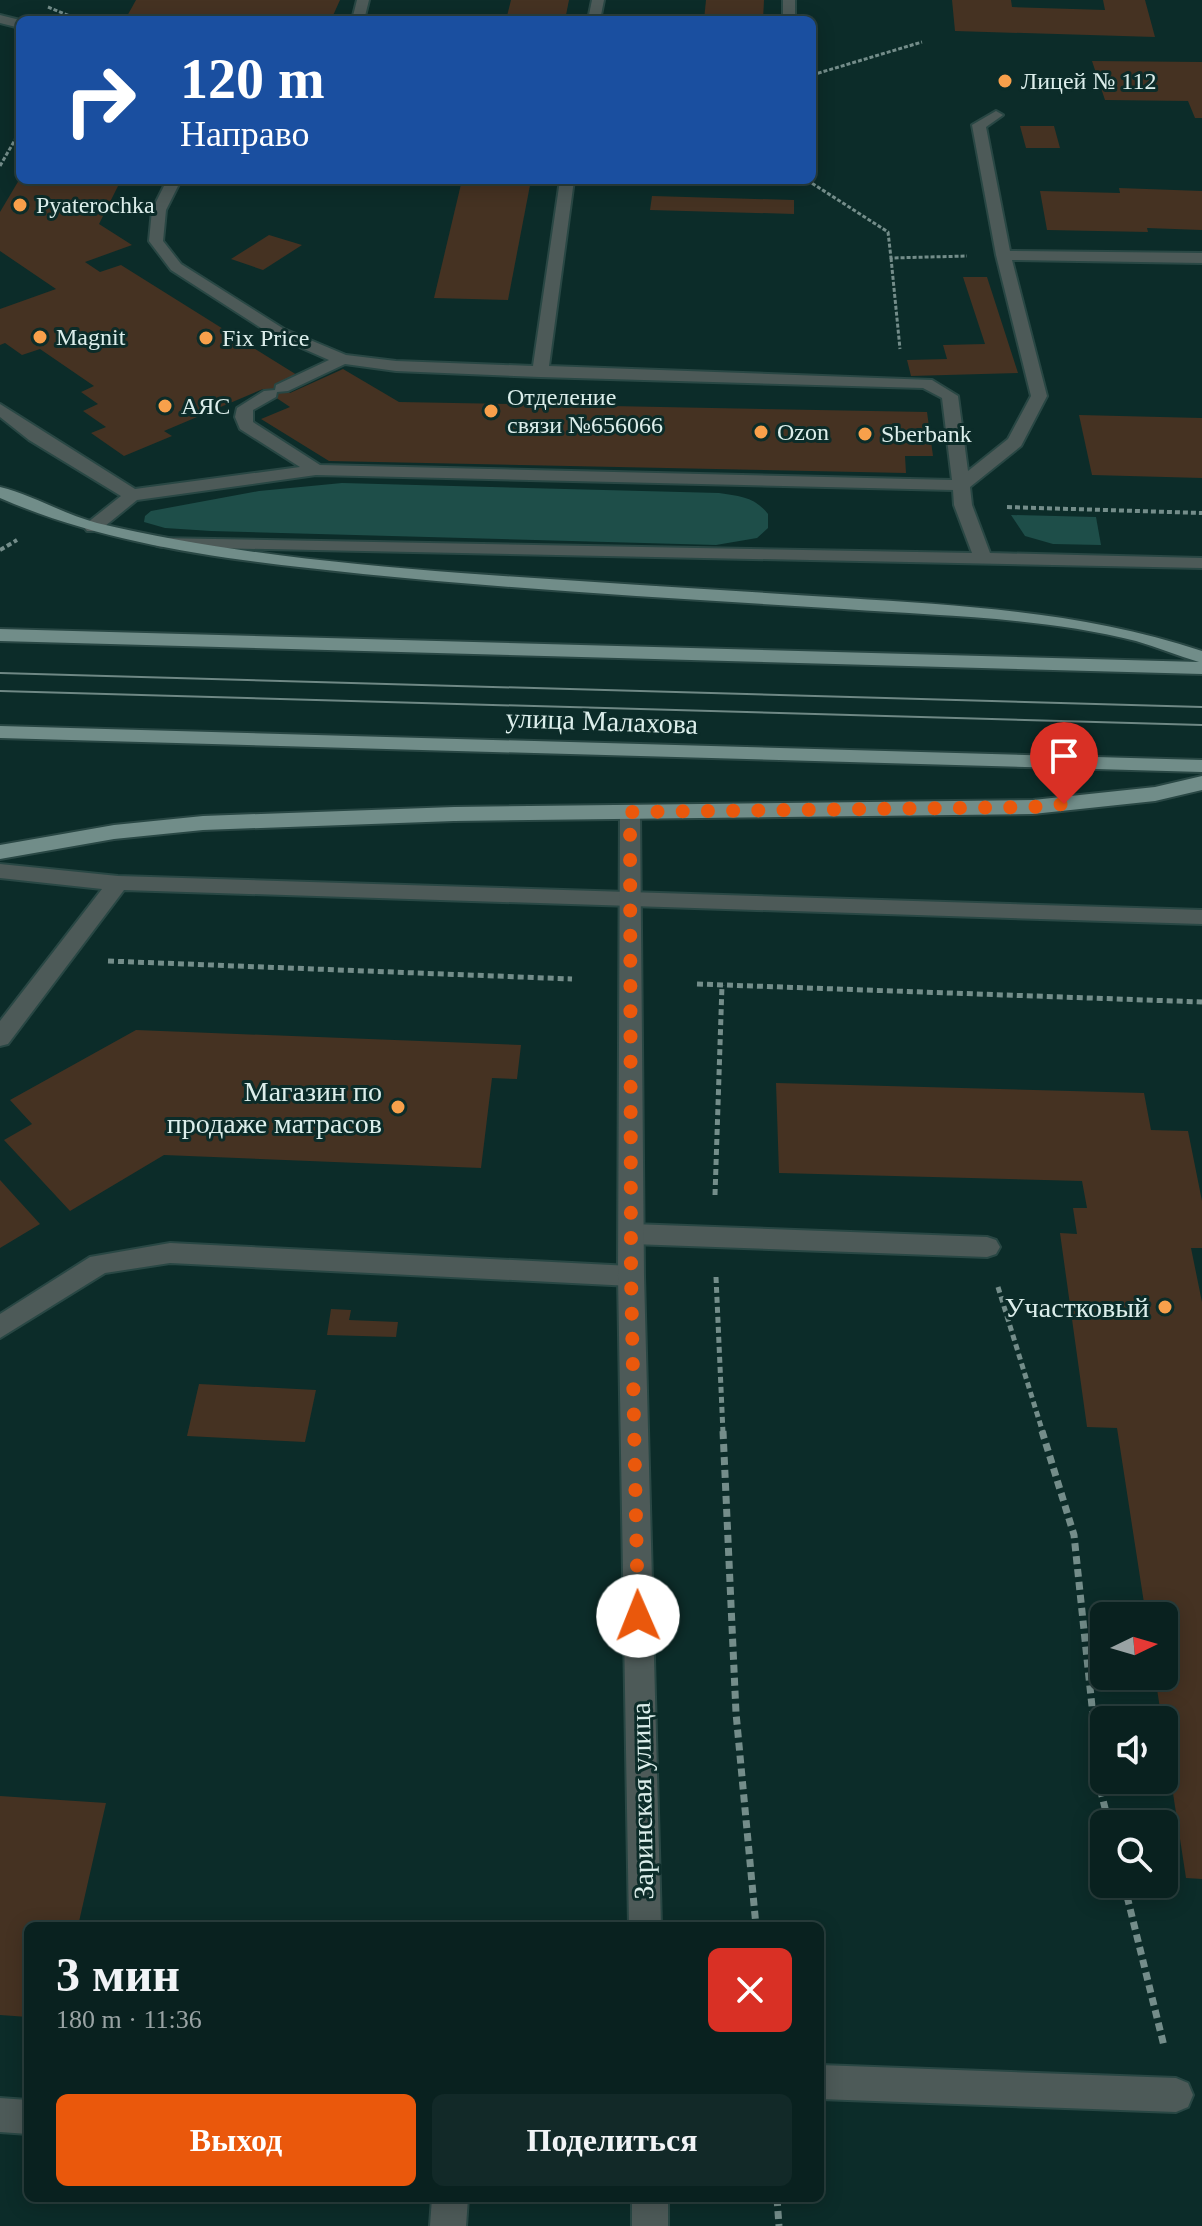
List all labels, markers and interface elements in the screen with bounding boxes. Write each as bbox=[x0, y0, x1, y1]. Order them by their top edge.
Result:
icon: right bbox=[48, 48, 152, 152]
text: 120 m bbox=[180, 48, 325, 110]
place label: Лицей № 112 bbox=[1021, 68, 1156, 94]
marker: Лицей № 112 bbox=[996, 72, 1014, 90]
text: Направо bbox=[180, 114, 310, 154]
place label: Pyaterochka bbox=[36, 192, 155, 218]
marker: Pyaterochka bbox=[11, 196, 29, 214]
place label: Magnit bbox=[56, 324, 126, 350]
place label: Fix Price bbox=[222, 325, 309, 351]
marker: Magnit bbox=[31, 328, 49, 346]
marker: Fix Price bbox=[197, 329, 215, 347]
place label: Отделение связи №656066 bbox=[507, 384, 663, 438]
place label: АЯС bbox=[181, 393, 230, 419]
marker: АЯС bbox=[156, 397, 174, 415]
marker: Отделение связи №656066 bbox=[482, 402, 500, 420]
place label: Ozon bbox=[777, 419, 829, 445]
place label: Sberbank bbox=[881, 421, 972, 447]
marker: Ozon bbox=[752, 423, 770, 441]
marker: Sberbank bbox=[856, 425, 874, 443]
street label: улица Малахова bbox=[505, 702, 699, 740]
pin bbox=[1030, 722, 1098, 804]
icon: arrive bbox=[1042, 734, 1086, 778]
place label: Магазин по продаже матрасов bbox=[167, 1076, 382, 1139]
marker: Магазин по продаже матрасов bbox=[389, 1098, 407, 1116]
place label: Участковый bbox=[1005, 1292, 1149, 1323]
marker: Участковый bbox=[1156, 1298, 1174, 1316]
position arrow bbox=[596, 1574, 680, 1658]
north arrow bbox=[1090, 1602, 1178, 1690]
map controls bbox=[1090, 1602, 1178, 1898]
street label: Заринская улица bbox=[625, 1701, 659, 1900]
button: sound bbox=[1090, 1706, 1178, 1794]
button: search bbox=[1090, 1810, 1178, 1898]
text: 3 мин bbox=[56, 1948, 180, 2001]
button: close bbox=[708, 1948, 792, 2032]
text: 180 m · 11:36 bbox=[56, 2005, 202, 2034]
button: Выход bbox=[56, 2094, 416, 2186]
button: Поделиться bbox=[432, 2094, 792, 2186]

